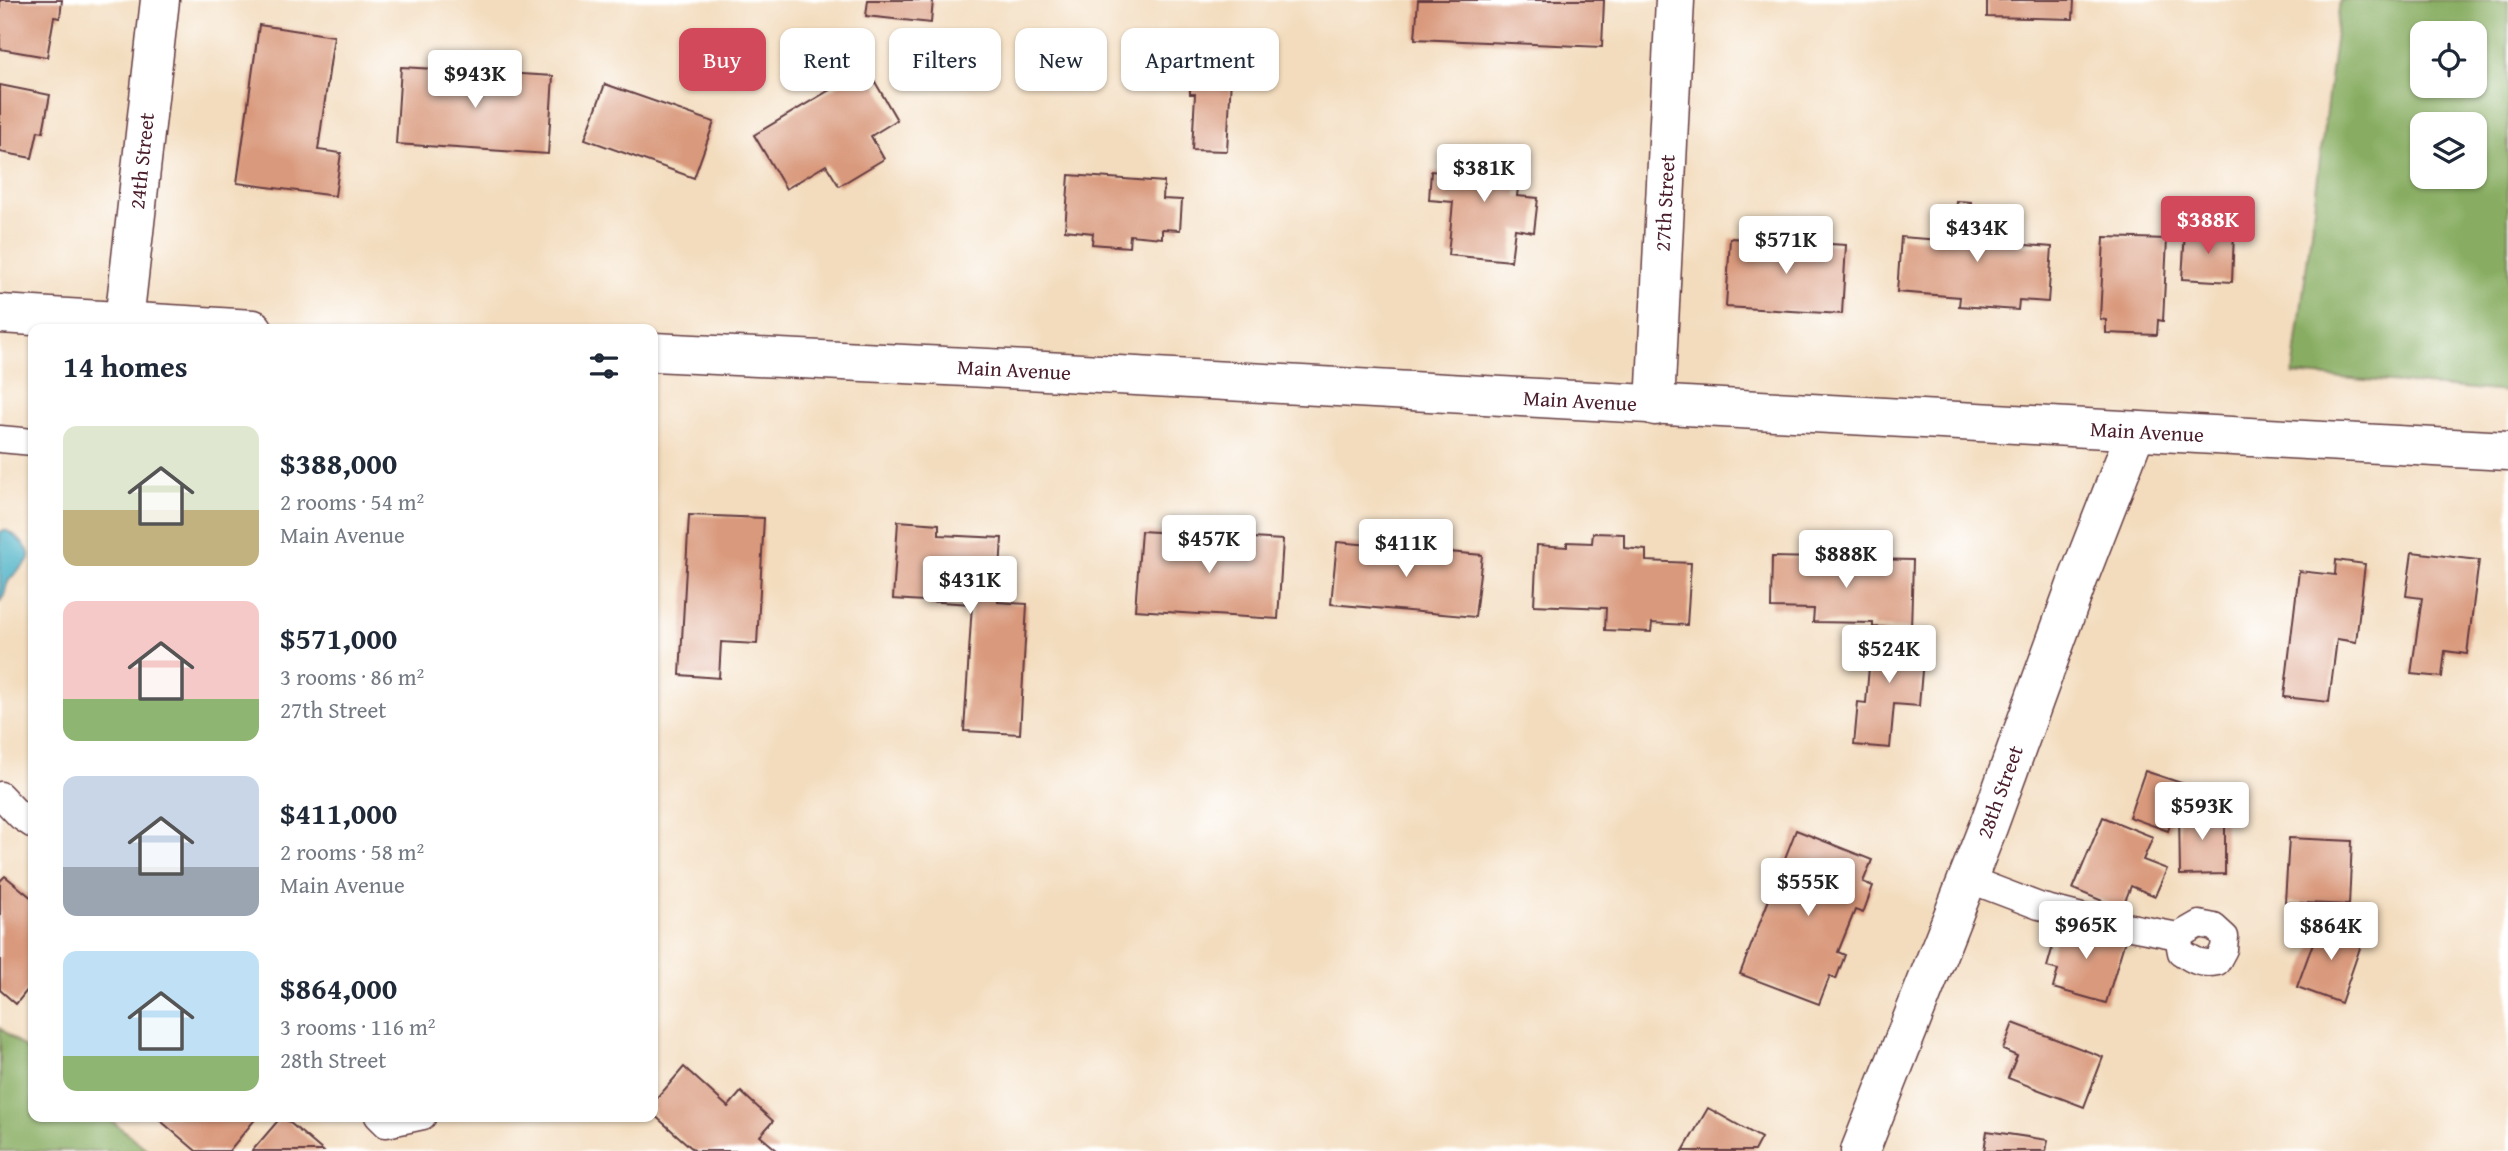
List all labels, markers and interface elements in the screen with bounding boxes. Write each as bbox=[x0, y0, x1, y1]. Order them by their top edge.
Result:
map controls bbox=[2410, 21, 2487, 189]
button: locate bbox=[2410, 21, 2487, 98]
chip: Buy bbox=[679, 28, 766, 91]
chip: Rent bbox=[780, 28, 875, 91]
chip: Filters bbox=[889, 28, 1001, 91]
chip: New bbox=[1015, 28, 1107, 91]
chip: Apartment bbox=[1121, 28, 1279, 91]
pin: $943K bbox=[426, 50, 524, 110]
text: $943K bbox=[444, 56, 506, 89]
street label: 24th Street bbox=[121, 110, 162, 211]
button: layers bbox=[2410, 112, 2487, 189]
pin: $381K bbox=[1435, 144, 1533, 204]
text: $381K bbox=[1453, 150, 1515, 183]
street label: 27th Street bbox=[1646, 153, 1683, 252]
pin: $388K bbox=[2159, 196, 2257, 256]
text: $388K bbox=[2177, 202, 2239, 235]
pin: $434K bbox=[1928, 204, 2026, 264]
text: $434K bbox=[1946, 210, 2008, 243]
pin: $571K bbox=[1737, 216, 1835, 276]
text: $571K bbox=[1755, 222, 1817, 255]
text: 14 homes bbox=[63, 344, 188, 388]
icon: filters bbox=[585, 347, 623, 385]
street label: Main Avenue bbox=[956, 351, 1072, 388]
street label: Main Avenue bbox=[1522, 382, 1638, 419]
street label: Main Avenue bbox=[2089, 413, 2205, 450]
text: $388,000 bbox=[280, 441, 397, 485]
icon: home bbox=[119, 454, 203, 538]
text: 2 rooms · 54 m² bbox=[280, 485, 424, 518]
pin: $457K bbox=[1160, 516, 1258, 575]
text: Main Avenue bbox=[280, 518, 405, 551]
pin: $411K bbox=[1357, 520, 1455, 579]
text: $457K bbox=[1178, 521, 1240, 554]
text: $411K bbox=[1375, 525, 1437, 558]
pin: $888K bbox=[1797, 530, 1895, 590]
text: $888K bbox=[1815, 536, 1877, 569]
pin: $431K bbox=[921, 556, 1019, 616]
text: $431K bbox=[939, 562, 1001, 595]
text: $571,000 bbox=[280, 616, 397, 660]
pin: $524K bbox=[1840, 626, 1938, 685]
icon: home bbox=[119, 629, 203, 713]
text: $524K bbox=[1858, 631, 1920, 664]
text: 3 rooms · 86 m² bbox=[280, 660, 424, 693]
text: 27th Street bbox=[280, 693, 386, 726]
street label: 28th Street bbox=[1968, 740, 2031, 843]
pin: $593K bbox=[2153, 782, 2251, 842]
text: $593K bbox=[2171, 788, 2233, 821]
text: $411,000 bbox=[280, 791, 397, 835]
icon: home bbox=[119, 804, 203, 888]
text: 2 rooms · 58 m² bbox=[280, 835, 424, 868]
pin: $555K bbox=[1759, 858, 1857, 918]
text: $555K bbox=[1777, 864, 1839, 897]
text: Main Avenue bbox=[280, 868, 405, 901]
pin: $965K bbox=[2037, 902, 2135, 961]
pin: $864K bbox=[2282, 902, 2380, 962]
text: $965K bbox=[2055, 907, 2117, 940]
text: $864K bbox=[2300, 908, 2362, 941]
text: $864,000 bbox=[280, 966, 397, 1010]
icon: home bbox=[119, 979, 203, 1063]
text: 3 rooms · 116 m² bbox=[280, 1010, 435, 1043]
text: 28th Street bbox=[280, 1043, 386, 1076]

